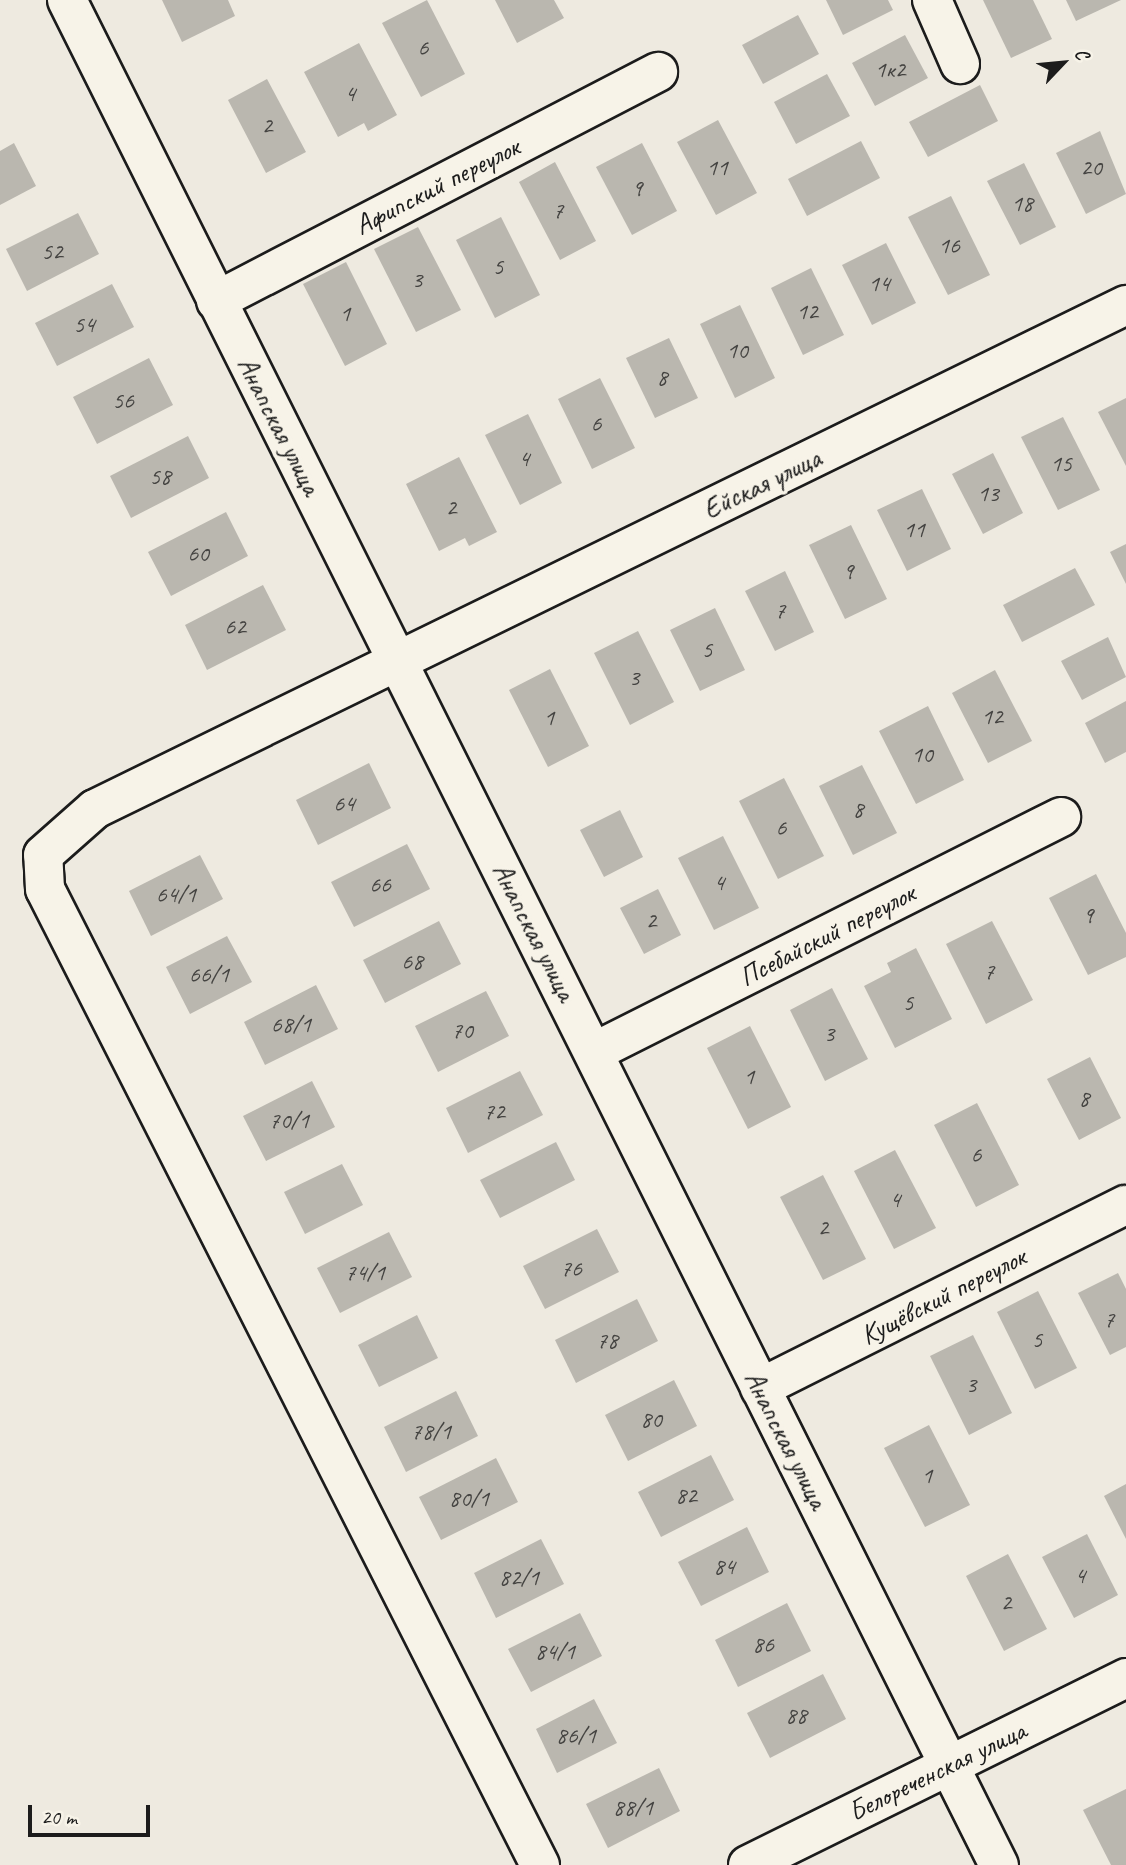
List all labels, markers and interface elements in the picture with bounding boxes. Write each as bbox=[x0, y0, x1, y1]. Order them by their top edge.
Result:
north arrow bbox=[1028, 28, 1098, 98]
house number: 6 bbox=[418, 34, 428, 62]
text: С bbox=[1069, 44, 1095, 63]
house number: 1к2 bbox=[875, 56, 905, 84]
house number: 4 bbox=[345, 80, 355, 108]
house number: 2 bbox=[262, 112, 272, 140]
street label: Афипский переулок bbox=[349, 130, 525, 242]
house number: 11 bbox=[706, 154, 728, 182]
house number: 20 bbox=[1080, 154, 1102, 182]
house number: 9 bbox=[632, 175, 642, 203]
house number: 18 bbox=[1011, 190, 1033, 218]
house number: 7 bbox=[553, 197, 563, 225]
house number: 16 bbox=[938, 232, 960, 260]
house number: 52 bbox=[41, 238, 63, 266]
house number: 5 bbox=[493, 253, 503, 281]
house number: 3 bbox=[412, 266, 422, 294]
house number: 14 bbox=[868, 270, 890, 298]
house number: 12 bbox=[796, 298, 818, 326]
house number: 1 bbox=[340, 300, 350, 328]
house number: 54 bbox=[73, 311, 95, 339]
house number: 10 bbox=[726, 337, 748, 365]
street label: Анапская улица bbox=[230, 351, 328, 501]
house number: 8 bbox=[657, 364, 667, 392]
house number: 56 bbox=[112, 387, 134, 415]
house number: 6 bbox=[591, 410, 601, 438]
street label: Ейская улица bbox=[697, 441, 827, 527]
house number: 4 bbox=[519, 445, 529, 473]
house number: 15 bbox=[1050, 450, 1072, 478]
house number: 58 bbox=[149, 463, 171, 491]
house number: 13 bbox=[977, 480, 999, 508]
house number: 2 bbox=[446, 494, 456, 522]
house number: 11 bbox=[903, 516, 925, 544]
house number: 60 bbox=[187, 540, 209, 568]
house number: 9 bbox=[843, 558, 853, 586]
house number: 7 bbox=[775, 597, 785, 625]
house number: 62 bbox=[224, 613, 246, 641]
house number: 5 bbox=[702, 636, 712, 664]
house number: 3 bbox=[629, 664, 639, 692]
house number: 12 bbox=[981, 703, 1003, 731]
house number: 1 bbox=[544, 704, 554, 732]
house number: 10 bbox=[911, 741, 933, 769]
house number: 64 bbox=[333, 790, 355, 818]
house number: 8 bbox=[853, 796, 863, 824]
house number: 6 bbox=[776, 814, 786, 842]
street label: Анапская улица bbox=[485, 857, 583, 1007]
house number: 4 bbox=[714, 869, 724, 897]
house number: 66 bbox=[369, 871, 391, 899]
street label: Псебайский переулок bbox=[733, 876, 921, 994]
house number: 64/1 bbox=[156, 881, 196, 909]
house number: 9 bbox=[1083, 902, 1093, 930]
house number: 2 bbox=[646, 907, 656, 935]
house number: 68 bbox=[401, 948, 423, 976]
house number: 7 bbox=[984, 958, 994, 986]
house number: 66/1 bbox=[189, 961, 229, 989]
house number: 5 bbox=[903, 989, 913, 1017]
house number: 68/1 bbox=[271, 1011, 311, 1039]
house number: 70 bbox=[451, 1017, 473, 1045]
house number: 3 bbox=[824, 1020, 834, 1048]
house number: 1 bbox=[744, 1063, 754, 1091]
house number: 8 bbox=[1079, 1085, 1089, 1113]
house number: 72 bbox=[483, 1098, 505, 1126]
house number: 70/1 bbox=[269, 1107, 309, 1135]
house number: 6 bbox=[971, 1141, 981, 1169]
house number: 4 bbox=[890, 1186, 900, 1214]
house number: 2 bbox=[818, 1214, 828, 1242]
street label: Кущёвский переулок bbox=[855, 1240, 1031, 1352]
house number: 76 bbox=[560, 1255, 582, 1283]
house number: 74/1 bbox=[345, 1259, 385, 1287]
house number: 7 bbox=[1104, 1306, 1114, 1334]
house number: 5 bbox=[1032, 1326, 1042, 1354]
house number: 78 bbox=[596, 1327, 618, 1355]
street label: Анапская улица bbox=[737, 1365, 835, 1515]
house number: 3 bbox=[966, 1371, 976, 1399]
house number: 80 bbox=[640, 1406, 662, 1434]
house number: 78/1 bbox=[411, 1418, 451, 1446]
house number: 1 bbox=[922, 1462, 932, 1490]
house number: 82 bbox=[675, 1482, 697, 1510]
house number: 80/1 bbox=[449, 1485, 489, 1513]
house number: 84 bbox=[713, 1553, 735, 1581]
house number: 4 bbox=[1075, 1562, 1085, 1590]
house number: 82/1 bbox=[499, 1564, 539, 1592]
house number: 2 bbox=[1001, 1589, 1011, 1617]
house number: 86 bbox=[752, 1631, 774, 1659]
house number: 84/1 bbox=[535, 1638, 575, 1666]
house number: 88 bbox=[785, 1702, 807, 1730]
street label: Белореченская улица bbox=[843, 1714, 1031, 1828]
house number: 86/1 bbox=[556, 1722, 596, 1750]
scale bar bbox=[32, 1792, 154, 1836]
house number: 88/1 bbox=[613, 1794, 653, 1822]
text: 20 m bbox=[41, 1804, 77, 1830]

